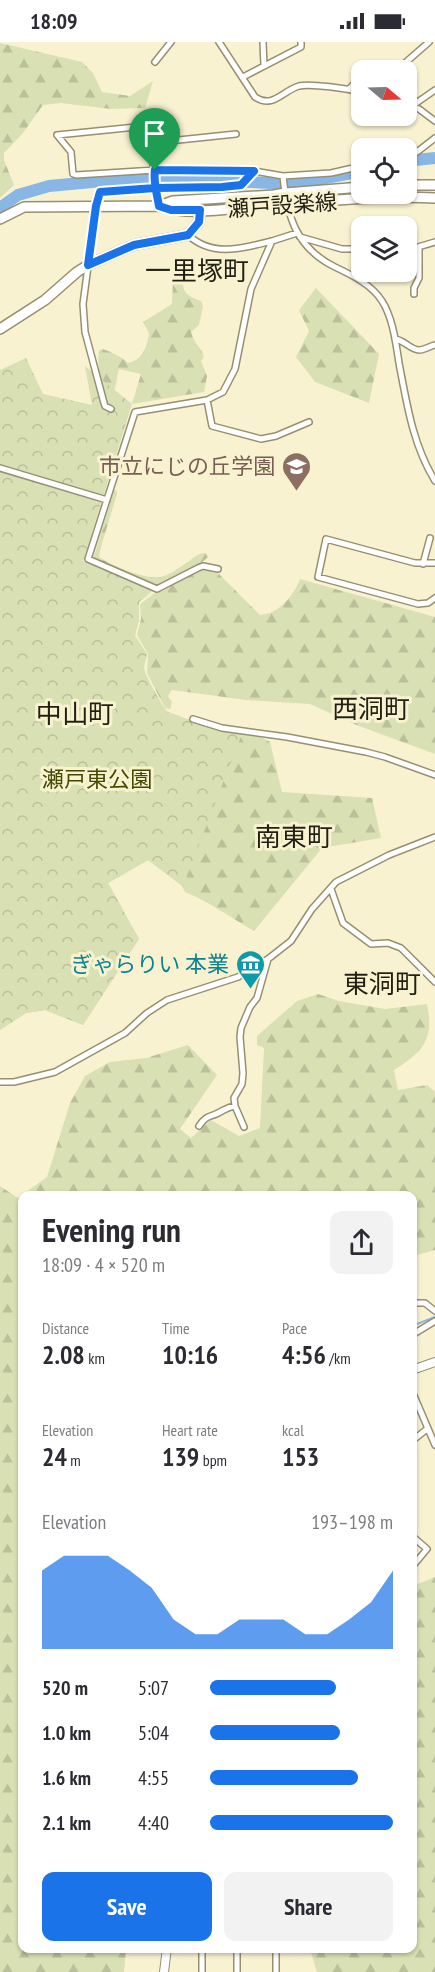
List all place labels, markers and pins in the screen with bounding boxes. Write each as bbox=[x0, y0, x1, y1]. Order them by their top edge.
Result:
pin bbox=[129, 108, 180, 170]
school or university icon: 市立にじの丘学園 bbox=[280, 450, 312, 492]
place label: 市立にじの丘学園 bbox=[99, 452, 275, 480]
museum icon: ぎゃらりい 本業 bbox=[234, 948, 266, 990]
place label: ぎゃらりい 本業 bbox=[71, 950, 229, 978]

